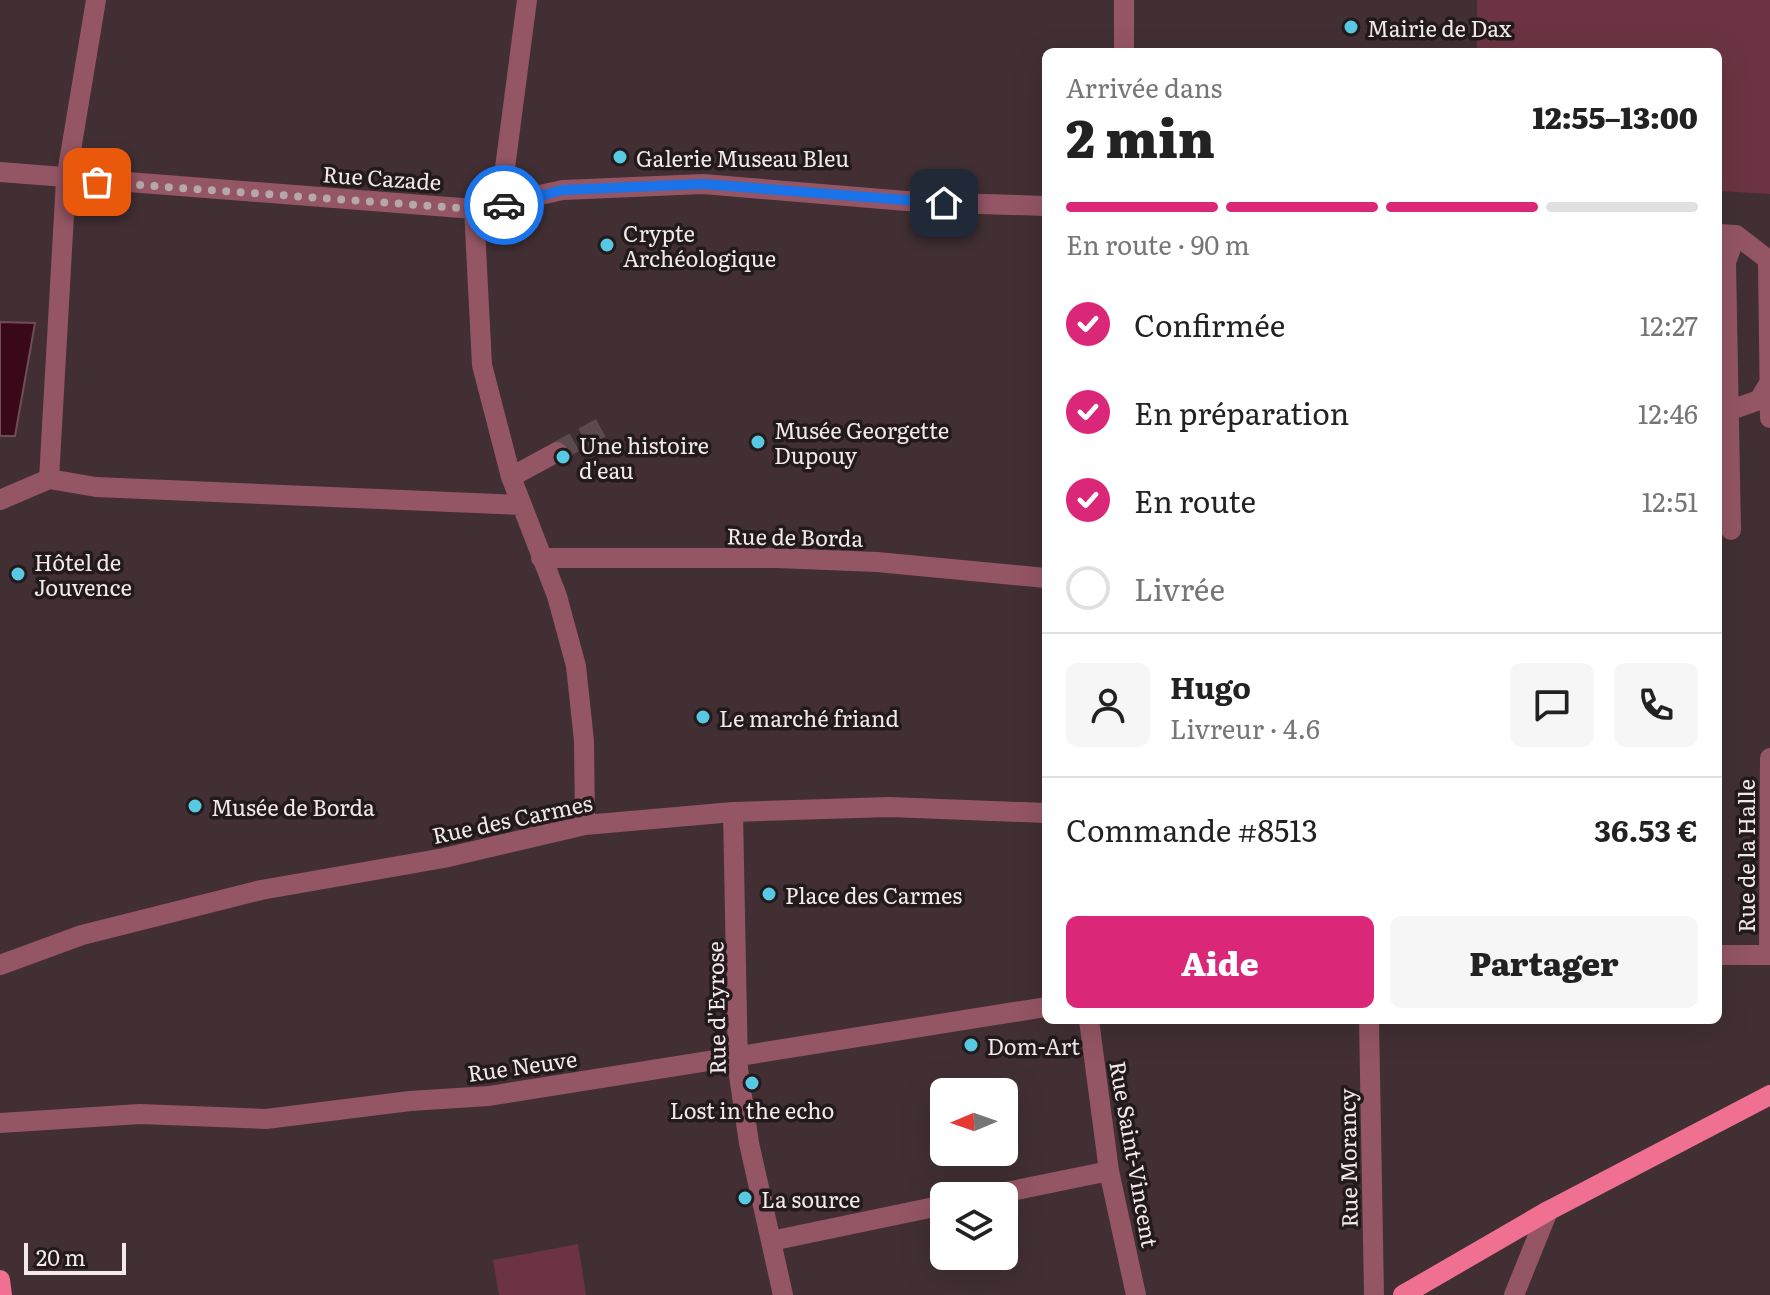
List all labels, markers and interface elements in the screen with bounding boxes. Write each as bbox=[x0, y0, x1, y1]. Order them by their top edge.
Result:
place label: Mairie de Dax bbox=[1367, 11, 1512, 44]
marker: Mairie de Dax bbox=[1342, 18, 1360, 36]
text: Arrivée dans bbox=[1066, 67, 1222, 106]
text: 12:55–13:00 bbox=[1532, 94, 1698, 138]
text: 2 min bbox=[1066, 97, 1215, 174]
place label: Galerie Museau Bleu bbox=[636, 141, 849, 174]
pin bbox=[63, 148, 131, 216]
marker: Galerie Museau Bleu bbox=[611, 148, 629, 166]
street label: Rue Cazade bbox=[322, 156, 442, 198]
icon: bag bbox=[75, 160, 119, 204]
courier bbox=[464, 165, 544, 245]
pin bbox=[910, 169, 978, 237]
icon: home bbox=[922, 181, 966, 225]
icon: car bbox=[482, 183, 526, 227]
place label: Crypte Archéologique bbox=[623, 216, 776, 274]
text: En route · 90 m bbox=[1066, 224, 1250, 263]
marker: Crypte Archéologique bbox=[598, 236, 616, 254]
icon: check bbox=[1066, 302, 1110, 346]
text: Confirmée bbox=[1134, 302, 1285, 346]
text: 12:27 bbox=[1640, 305, 1698, 344]
icon: check bbox=[1066, 390, 1110, 434]
text: En préparation bbox=[1134, 390, 1349, 434]
text: 12:46 bbox=[1638, 393, 1698, 432]
place label: Musée Georgette Dupouy bbox=[774, 413, 949, 471]
place label: Une histoire d'eau bbox=[579, 428, 709, 486]
marker: Musée Georgette Dupouy bbox=[749, 433, 767, 451]
marker: Une histoire d'eau bbox=[554, 448, 572, 466]
icon: check bbox=[1066, 478, 1110, 522]
text: En route bbox=[1134, 478, 1256, 522]
text: 12:51 bbox=[1642, 481, 1698, 520]
street label: Rue de Borda bbox=[726, 518, 864, 554]
place label: Hôtel de Jouvence bbox=[34, 545, 132, 603]
marker: Hôtel de Jouvence bbox=[9, 565, 27, 583]
text: Livrée bbox=[1134, 566, 1225, 610]
button: person bbox=[1066, 663, 1150, 747]
button: chat bbox=[1510, 663, 1594, 747]
button: phone bbox=[1614, 663, 1698, 747]
text: Hugo bbox=[1170, 664, 1251, 708]
place label: Le marché friand bbox=[719, 701, 899, 734]
marker: Le marché friand bbox=[694, 708, 712, 726]
text: Livreur · 4.6 bbox=[1170, 708, 1320, 747]
street label: Rue de la Halle bbox=[1729, 779, 1762, 933]
street label: Rue des Carmes bbox=[429, 785, 595, 851]
place label: Musée de Borda bbox=[211, 790, 375, 823]
marker: Musée de Borda bbox=[186, 797, 204, 815]
text: Commande #8513 bbox=[1066, 807, 1318, 851]
text: 36.53 € bbox=[1594, 807, 1698, 851]
place label: Place des Carmes bbox=[785, 878, 962, 911]
marker: Place des Carmes bbox=[760, 885, 778, 903]
button: Aide bbox=[1066, 916, 1374, 1008]
button: Partager bbox=[1390, 916, 1698, 1008]
street label: Rue d'Eyrose bbox=[697, 941, 733, 1075]
place label: Dom-Art bbox=[987, 1029, 1080, 1062]
marker: Dom-Art bbox=[962, 1036, 980, 1054]
street label: Rue Neuve bbox=[465, 1041, 579, 1089]
street label: Rue Saint-Vincent bbox=[1102, 1058, 1168, 1250]
marker: Lost in the echo bbox=[743, 1074, 761, 1092]
north arrow bbox=[930, 1078, 1018, 1166]
map controls bbox=[930, 1078, 1018, 1270]
street label: Rue Morancy bbox=[1329, 1088, 1365, 1228]
place label: Lost in the echo bbox=[670, 1093, 834, 1126]
place label: La source bbox=[761, 1182, 860, 1215]
button: layers bbox=[930, 1182, 1018, 1270]
marker: La source bbox=[736, 1189, 754, 1207]
scale bar bbox=[24, 1239, 126, 1275]
text: 20 m bbox=[36, 1240, 86, 1273]

